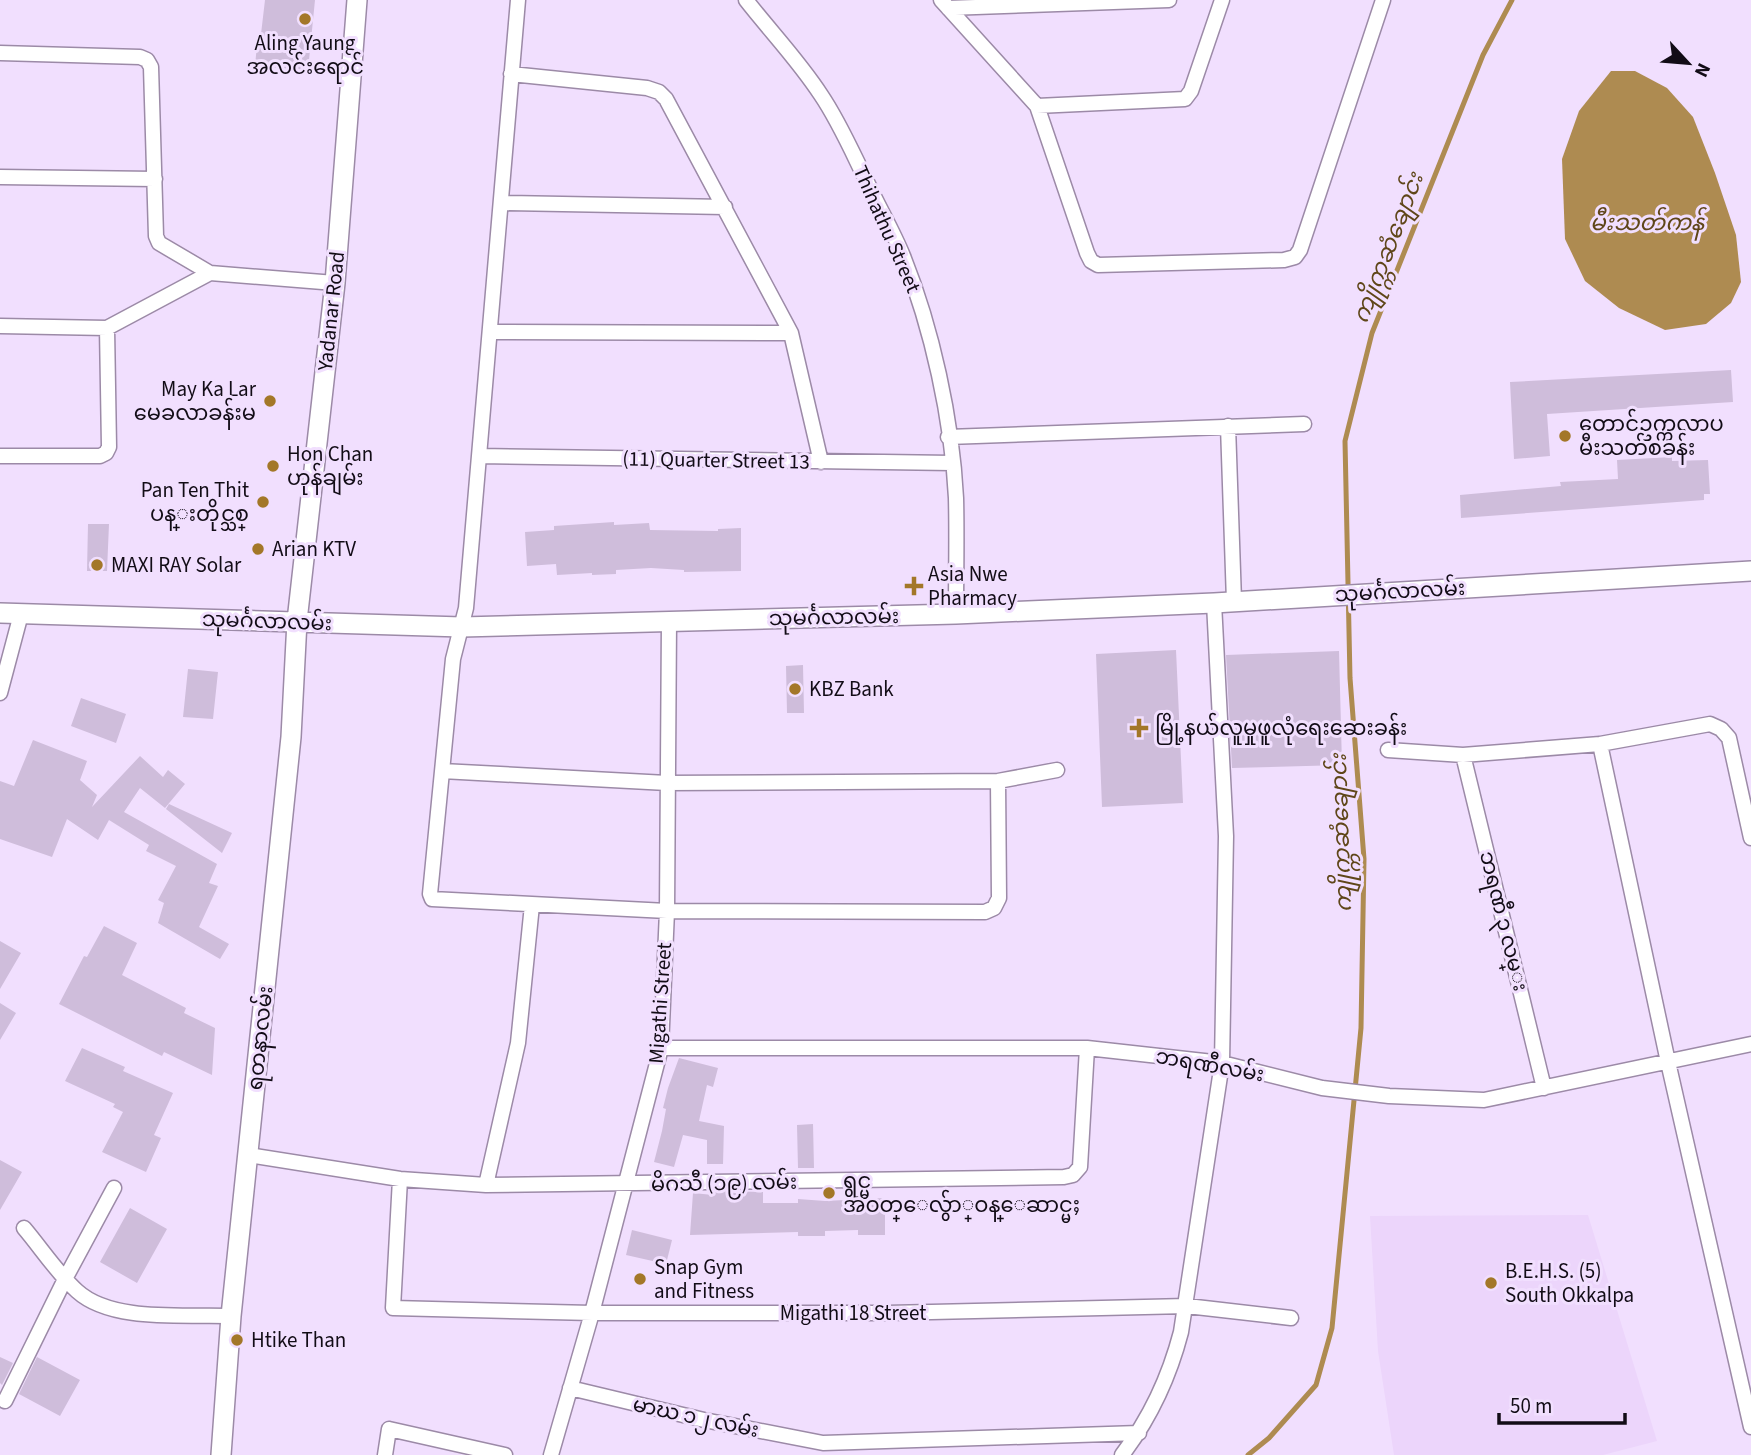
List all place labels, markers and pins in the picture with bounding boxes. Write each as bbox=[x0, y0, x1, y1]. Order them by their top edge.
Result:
marker: Aling Yaung အလင်းရောင် bbox=[297, 11, 313, 27]
place label: Aling Yaung အလင်းရောင် bbox=[246, 28, 364, 84]
place label: May Ka Lar မေခလာခန်းမ bbox=[134, 374, 257, 430]
marker: May Ka Lar မေခလာခန်းမ bbox=[262, 393, 278, 409]
place label: တောင်ဥက္ကလာပ မီးသတ်စခန်း bbox=[1579, 408, 1724, 465]
marker: တောင်ဥက္ကလာပ မီးသတ်စခန်း bbox=[1557, 428, 1573, 444]
place label: Hon Chan ဟုန်ချမ်း bbox=[287, 439, 373, 496]
marker: Hon Chan ဟုန်ချမ်း bbox=[265, 458, 281, 474]
place label: Pan Ten Thit ပန္းတိုင္သစ္ bbox=[141, 475, 249, 531]
marker: Pan Ten Thit ပန္းတိုင္သစ္ bbox=[255, 494, 271, 510]
place label: Arian KTV bbox=[272, 534, 356, 564]
marker: Arian KTV bbox=[250, 541, 266, 557]
place label: MAXI RAY Solar bbox=[111, 550, 242, 580]
marker: MAXI RAY Solar bbox=[89, 557, 105, 573]
place label: Asia Nwe Pharmacy bbox=[928, 559, 1017, 613]
marker: Asia Nwe Pharmacy bbox=[906, 578, 922, 594]
place label: KBZ Bank bbox=[809, 674, 894, 704]
marker: KBZ Bank bbox=[787, 681, 803, 697]
place label: မြို့နယ်လူမှုဖူလုံရေးဆေးခန်း bbox=[1155, 712, 1407, 745]
marker: မြို့နယ်လူမှုဖူလုံရေးဆေးခန်း bbox=[1129, 718, 1149, 738]
place label: ရွင္မ အဝတ္ေလွ်ာ္ဝန္ေဆာင္မႈ bbox=[843, 1166, 1080, 1223]
marker: ရွင္မ အဝတ္ေလွ်ာ္ဝန္ေဆာင္မႈ bbox=[821, 1185, 837, 1201]
place label: Snap Gym and Fitness bbox=[654, 1252, 754, 1306]
place label: B.E.H.S. (5) South Okkalpa bbox=[1505, 1256, 1634, 1310]
marker: Snap Gym and Fitness bbox=[632, 1271, 648, 1287]
marker: B.E.H.S. (5) South Okkalpa bbox=[1483, 1275, 1499, 1291]
place label: Htike Than bbox=[251, 1325, 346, 1355]
marker: Htike Than bbox=[229, 1332, 245, 1348]

